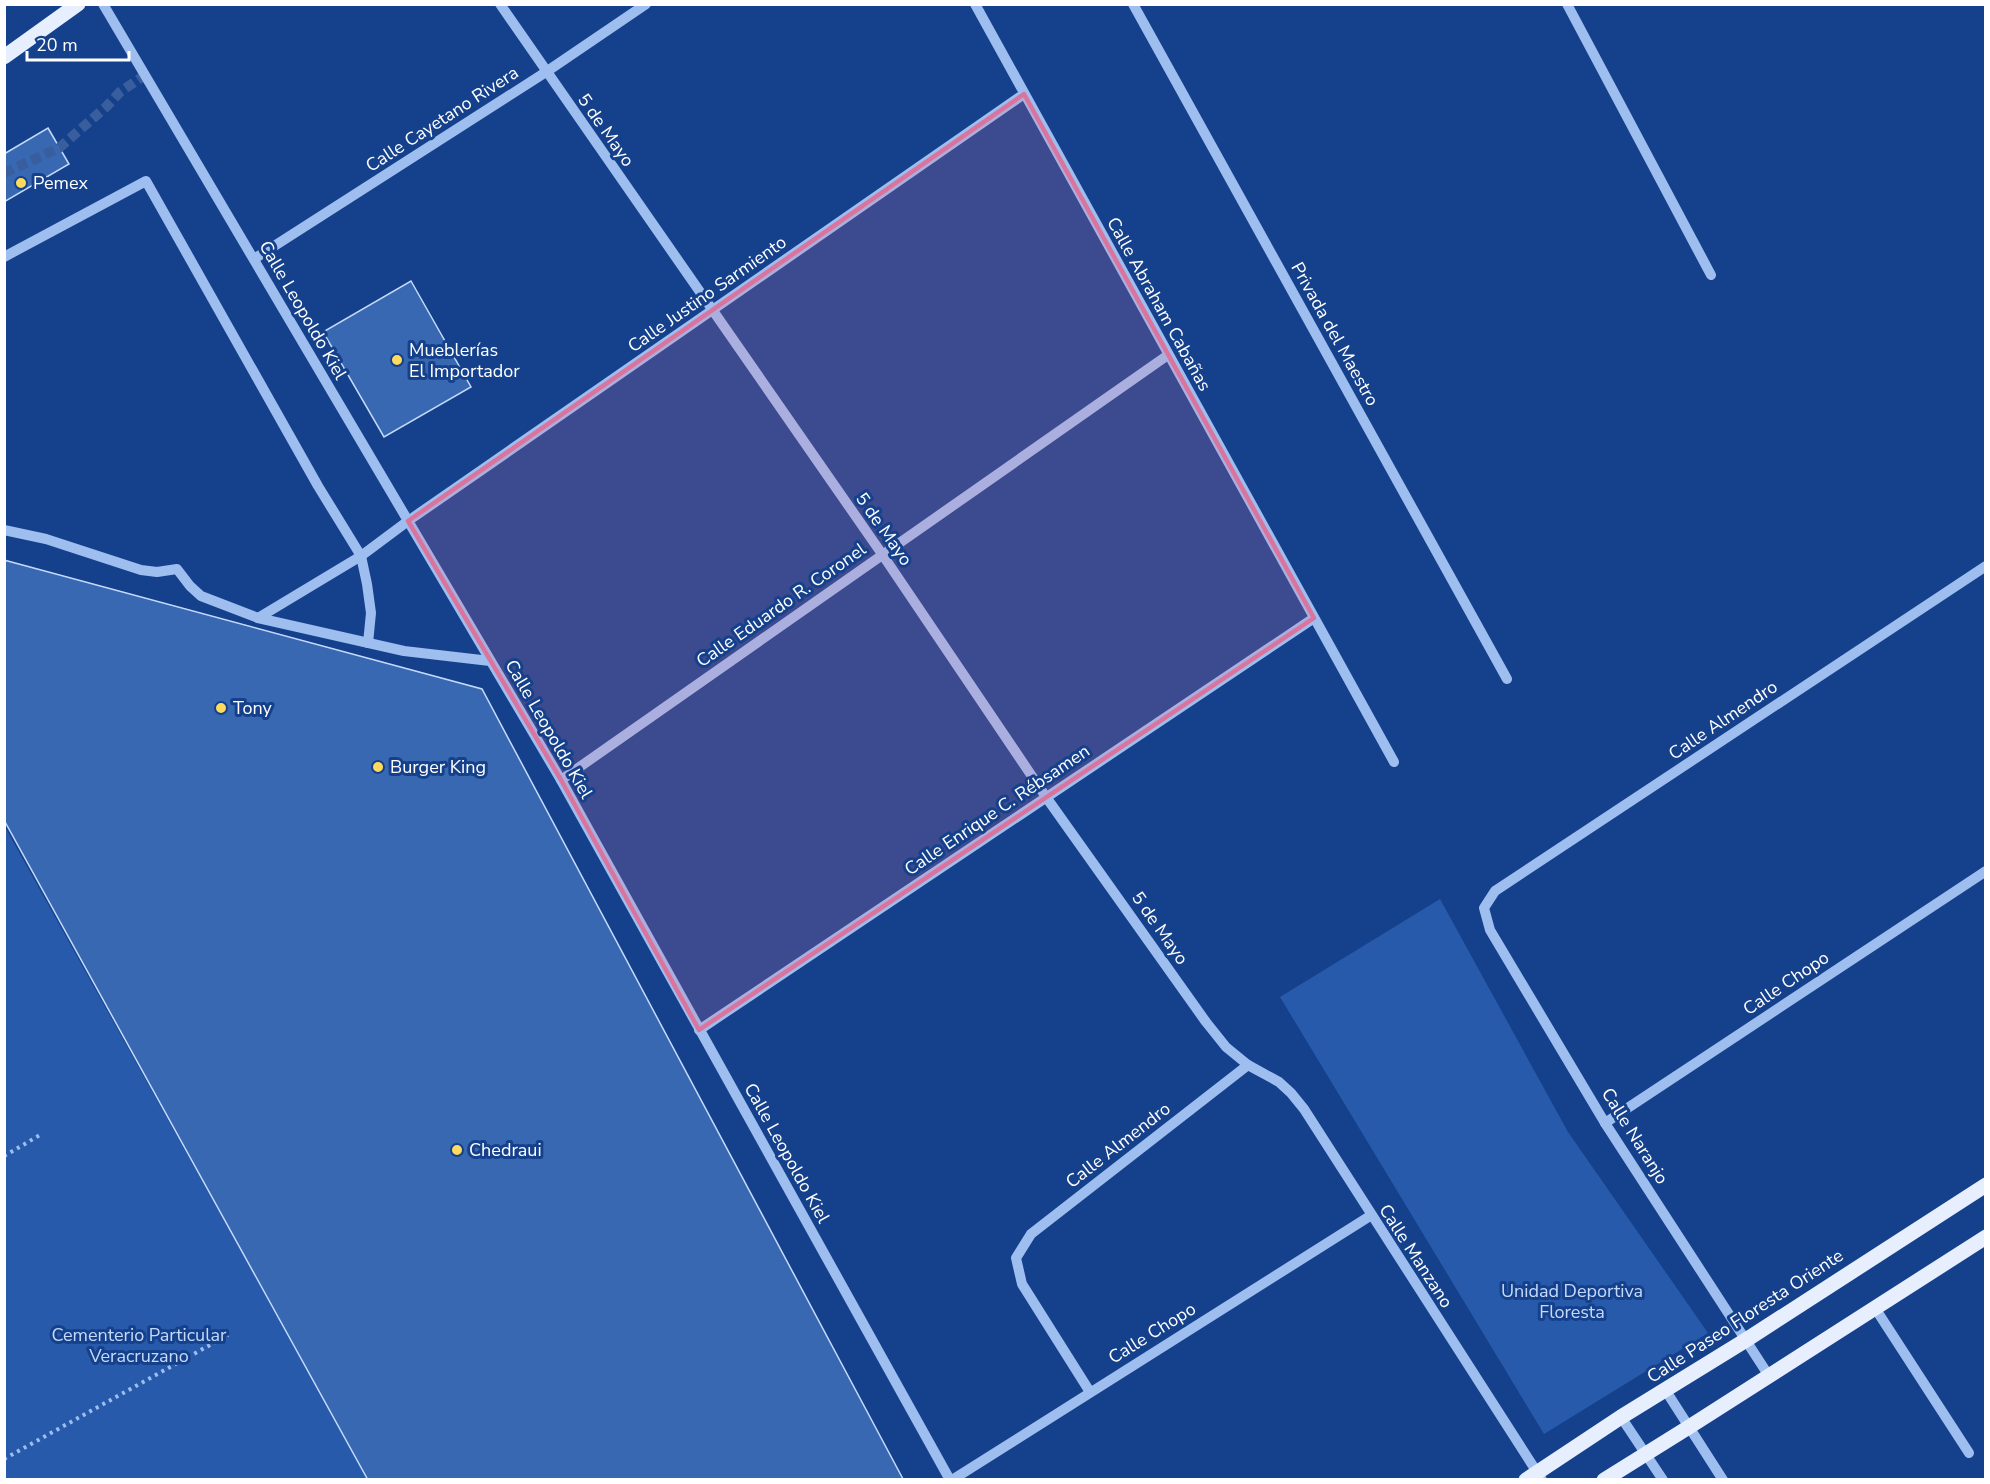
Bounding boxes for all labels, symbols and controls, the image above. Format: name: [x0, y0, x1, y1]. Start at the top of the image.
scale bar: [27, 24, 129, 62]
text: 20 m: [36, 33, 78, 57]
street label: Calle Cayetano Rivera: [361, 61, 523, 177]
street label: 5 de Mayo: [572, 89, 640, 171]
place label: Pemex: [33, 171, 88, 195]
marker: Pemex: [14, 176, 28, 190]
street label: Calle Abraham Cabañas: [1101, 213, 1217, 395]
street label: Calle Justino Sarmiento: [623, 230, 791, 358]
street label: Calle Leopoldo Kiel: [253, 236, 353, 384]
street label: Privada del Maestro: [1286, 258, 1384, 410]
place label: Mueblerías El Importador: [409, 338, 520, 383]
marker: Mueblerías El Importador: [390, 353, 404, 367]
street label: 5 de Mayo: [850, 488, 918, 570]
street label: Calle Eduardo R. Coronel: [691, 537, 871, 673]
street label: Calle Leopoldo Kiel: [499, 655, 599, 803]
street label: Calle Almendro: [1664, 675, 1782, 765]
place label: Tony: [233, 696, 273, 720]
marker: Tony: [214, 701, 228, 715]
street label: Calle Enrique C. Rébsamen: [900, 739, 1094, 881]
place label: Burger King: [390, 755, 486, 779]
marker: Burger King: [371, 760, 385, 774]
street label: 5 de Mayo: [1126, 887, 1194, 969]
street label: Calle Chopo: [1738, 945, 1834, 1021]
street label: Calle Leopoldo Kiel: [739, 1079, 836, 1228]
street label: Calle Naranjo: [1596, 1083, 1674, 1189]
street label: Calle Almendro: [1061, 1097, 1175, 1193]
place label: Chedraui: [469, 1138, 542, 1162]
marker: Chedraui: [450, 1143, 464, 1157]
street label: Calle Manzano: [1373, 1199, 1459, 1313]
street label: Calle Paseo Floresta Oriente: [1642, 1243, 1848, 1389]
park label: Unidad Deportiva Floresta: [1501, 1279, 1643, 1324]
street label: Calle Chopo: [1104, 1297, 1200, 1369]
park label: Cementerio Particular Veracruzano: [52, 1323, 227, 1368]

